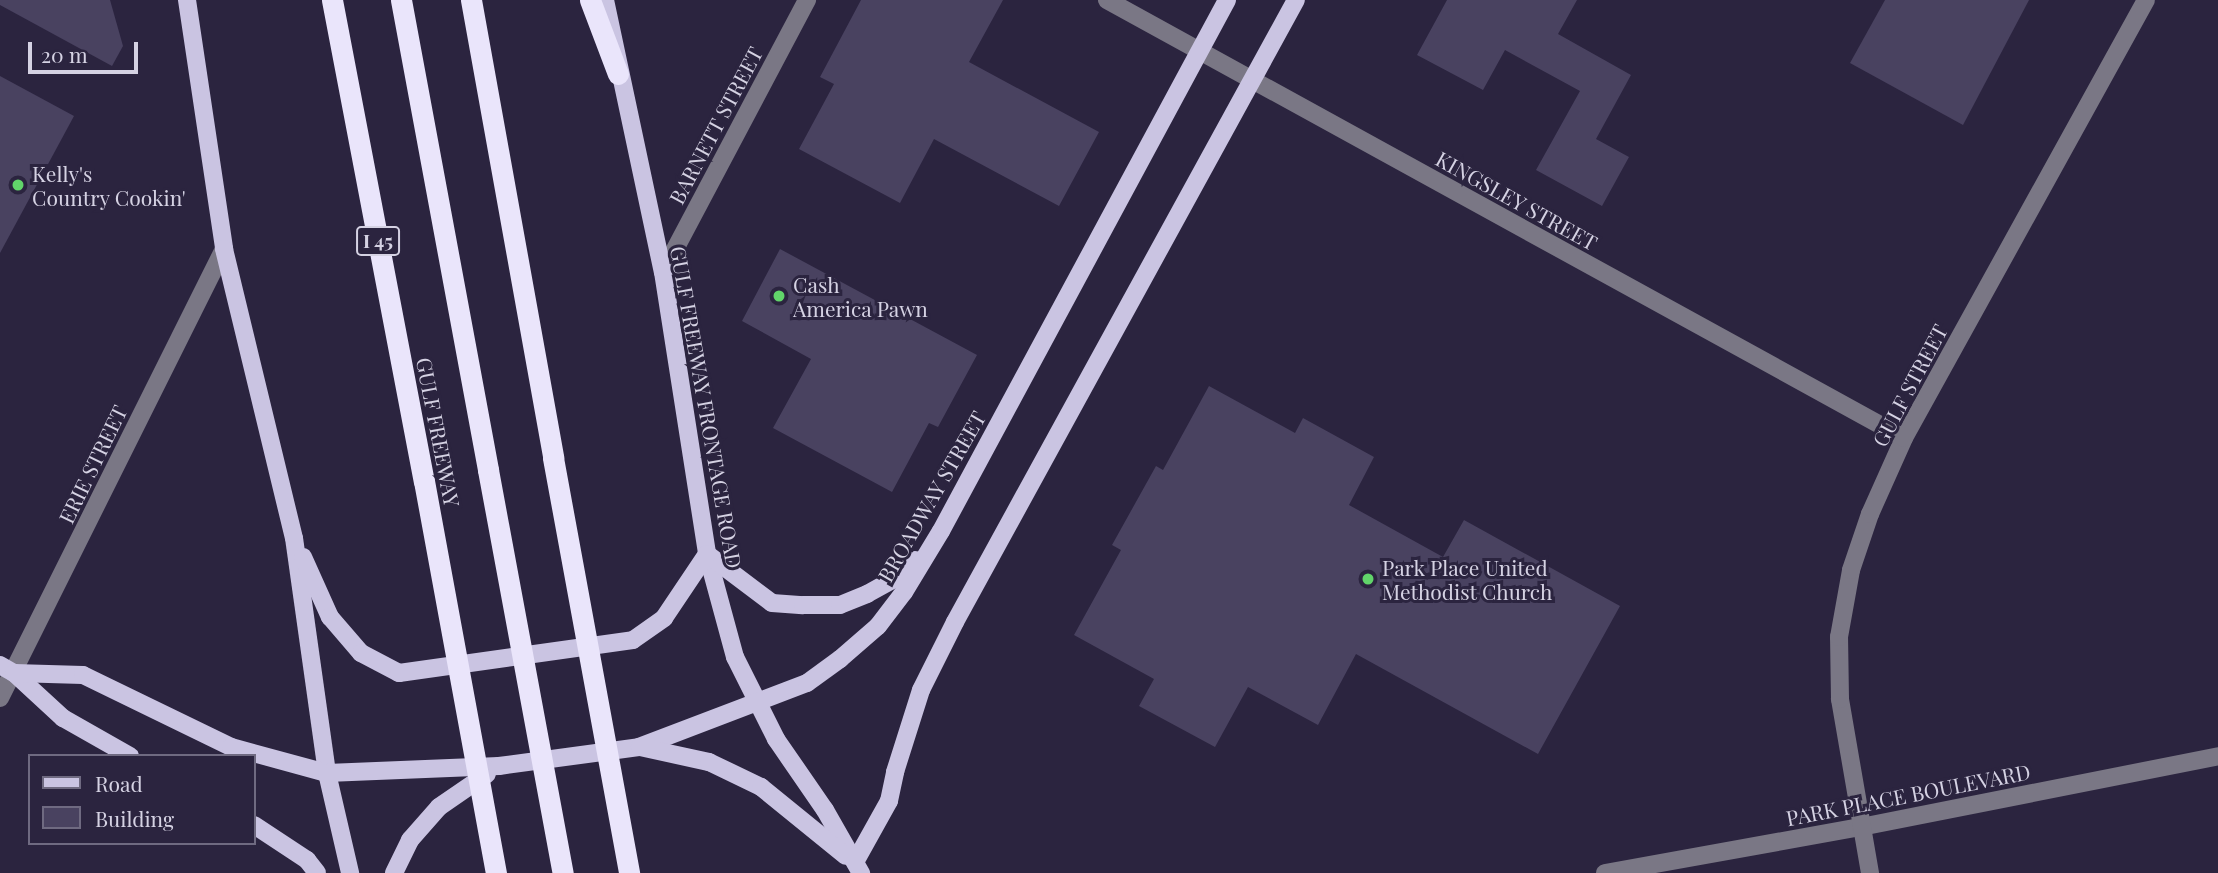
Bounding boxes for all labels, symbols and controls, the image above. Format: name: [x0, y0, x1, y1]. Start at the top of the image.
scale bar: [32, 28, 142, 72]
text: 20 m: [41, 40, 88, 68]
street label: BARNETT STREET: [663, 42, 767, 208]
street label: KINGSLEY STREET: [1432, 145, 1602, 255]
place label: Kelly's Country Cookin': [32, 160, 186, 210]
marker: Kelly's Country Cookin': [10, 177, 26, 193]
road number: I 45: [355, 226, 401, 256]
street label: GULF FREEWAY FRONTAGE ROAD: [666, 243, 748, 571]
place label: Cash America Pawn: [793, 271, 928, 321]
marker: Cash America Pawn: [771, 288, 787, 304]
street label: GULF STREET: [1866, 319, 1952, 451]
street label: GULF FREEWAY: [412, 355, 466, 509]
street label: ERIE STREET: [53, 401, 131, 527]
street label: BROADWAY STREET: [872, 406, 990, 586]
place label: Park Place United Methodist Church: [1382, 554, 1553, 604]
marker: Park Place United Methodist Church: [1360, 571, 1376, 587]
legend: [28, 754, 256, 845]
street label: PARK PLACE BOULEVARD: [1784, 758, 2032, 830]
text: Road: [95, 769, 143, 797]
text: Building: [95, 804, 174, 832]

